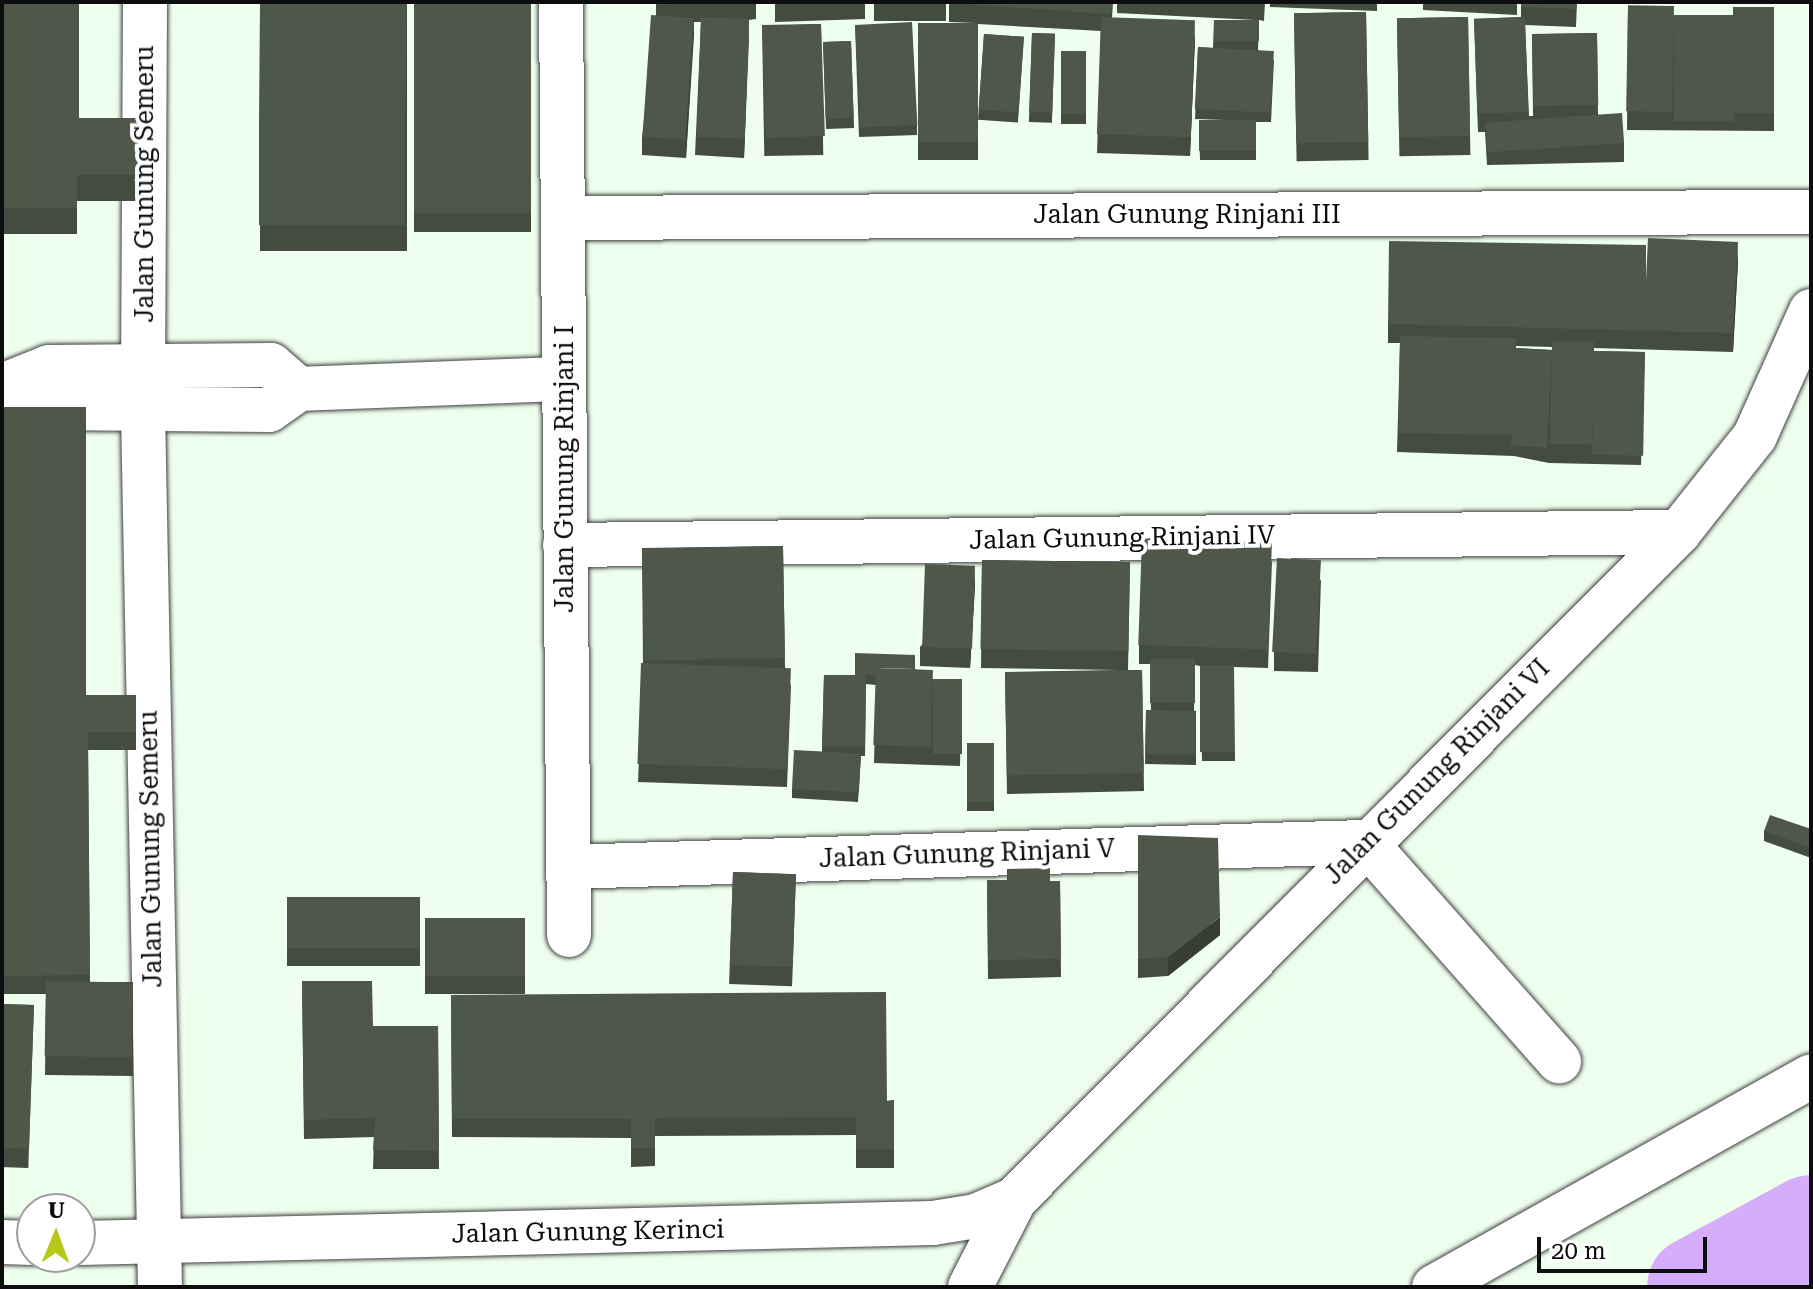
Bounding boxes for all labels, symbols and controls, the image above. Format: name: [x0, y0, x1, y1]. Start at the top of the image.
street label: Jalan Gunung Semeru: [129, 45, 161, 323]
street label: Jalan Gunung Rinjani III: [1033, 199, 1341, 231]
street label: Jalan Gunung Rinjani I: [549, 325, 581, 613]
street label: Jalan Gunung Rinjani IV: [969, 520, 1275, 556]
street label: Jalan Gunung Rinjani VI: [1318, 653, 1556, 891]
street label: Jalan Gunung Semeru: [133, 710, 169, 988]
street label: Jalan Gunung Rinjani V: [818, 833, 1116, 875]
north arrow: [16, 1193, 96, 1273]
text: U: [48, 1198, 65, 1223]
street label: Jalan Gunung Kerinci: [451, 1214, 725, 1250]
scale bar: [1541, 1221, 1711, 1271]
text: 20 m: [1551, 1237, 1606, 1265]

